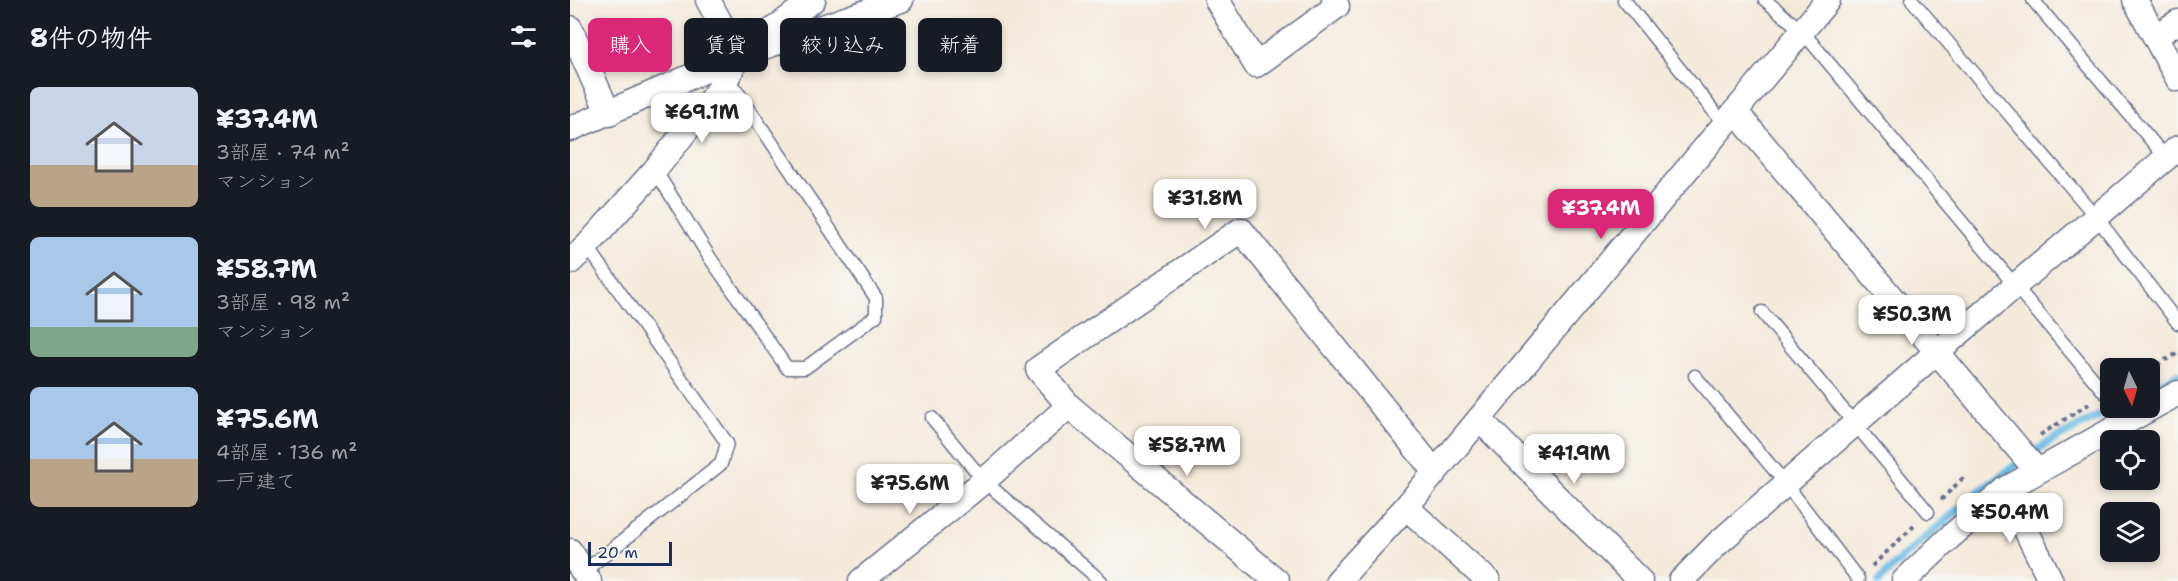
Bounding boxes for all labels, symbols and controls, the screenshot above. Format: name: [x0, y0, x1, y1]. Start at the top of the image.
chip: 購入: [588, 18, 672, 72]
chip: 賃貸: [684, 18, 768, 72]
chip: 絞り込み: [780, 18, 906, 72]
chip: 新着: [918, 18, 1002, 72]
text: 8件の物件: [30, 20, 152, 55]
icon: filters: [507, 20, 540, 53]
pin: ¥69.1M: [653, 93, 751, 144]
text: ¥69.1M: [665, 99, 739, 125]
text: ¥37.4M: [216, 101, 318, 136]
icon: home: [78, 111, 150, 183]
text: 3部屋 · 74 m²: [216, 139, 350, 165]
text: マンション: [216, 168, 315, 194]
pin: ¥31.8M: [1156, 179, 1254, 230]
text: ¥31.8M: [1167, 185, 1243, 211]
pin: ¥37.4M: [1552, 189, 1650, 240]
text: ¥37.4M: [1562, 195, 1640, 221]
text: ¥58.7M: [216, 251, 317, 286]
icon: home: [78, 261, 150, 333]
text: 3部屋 · 98 m²: [216, 289, 350, 315]
pin: ¥50.3M: [1863, 295, 1961, 346]
text: ¥50.3M: [1872, 301, 1952, 327]
text: マンション: [216, 318, 315, 344]
north arrow: [2100, 358, 2160, 418]
map controls: [2100, 358, 2160, 562]
text: ¥75.6M: [216, 401, 319, 436]
icon: home: [78, 411, 150, 483]
pin: ¥58.7M: [1138, 426, 1236, 477]
button: locate: [2100, 430, 2160, 490]
text: ¥58.7M: [1148, 432, 1226, 458]
pin: ¥41.9M: [1525, 434, 1623, 485]
text: 4部屋 · 136 m²: [216, 439, 357, 465]
text: ¥41.9M: [1538, 440, 1610, 466]
pin: ¥75.6M: [861, 464, 959, 515]
text: 一戸建て: [216, 468, 296, 494]
text: ¥75.6M: [870, 470, 950, 496]
pin: ¥50.4M: [1961, 493, 2059, 544]
text: ¥50.4M: [1971, 499, 2049, 525]
button: layers: [2100, 502, 2160, 562]
scale bar: [588, 539, 672, 566]
text: 20 m: [597, 542, 638, 563]

